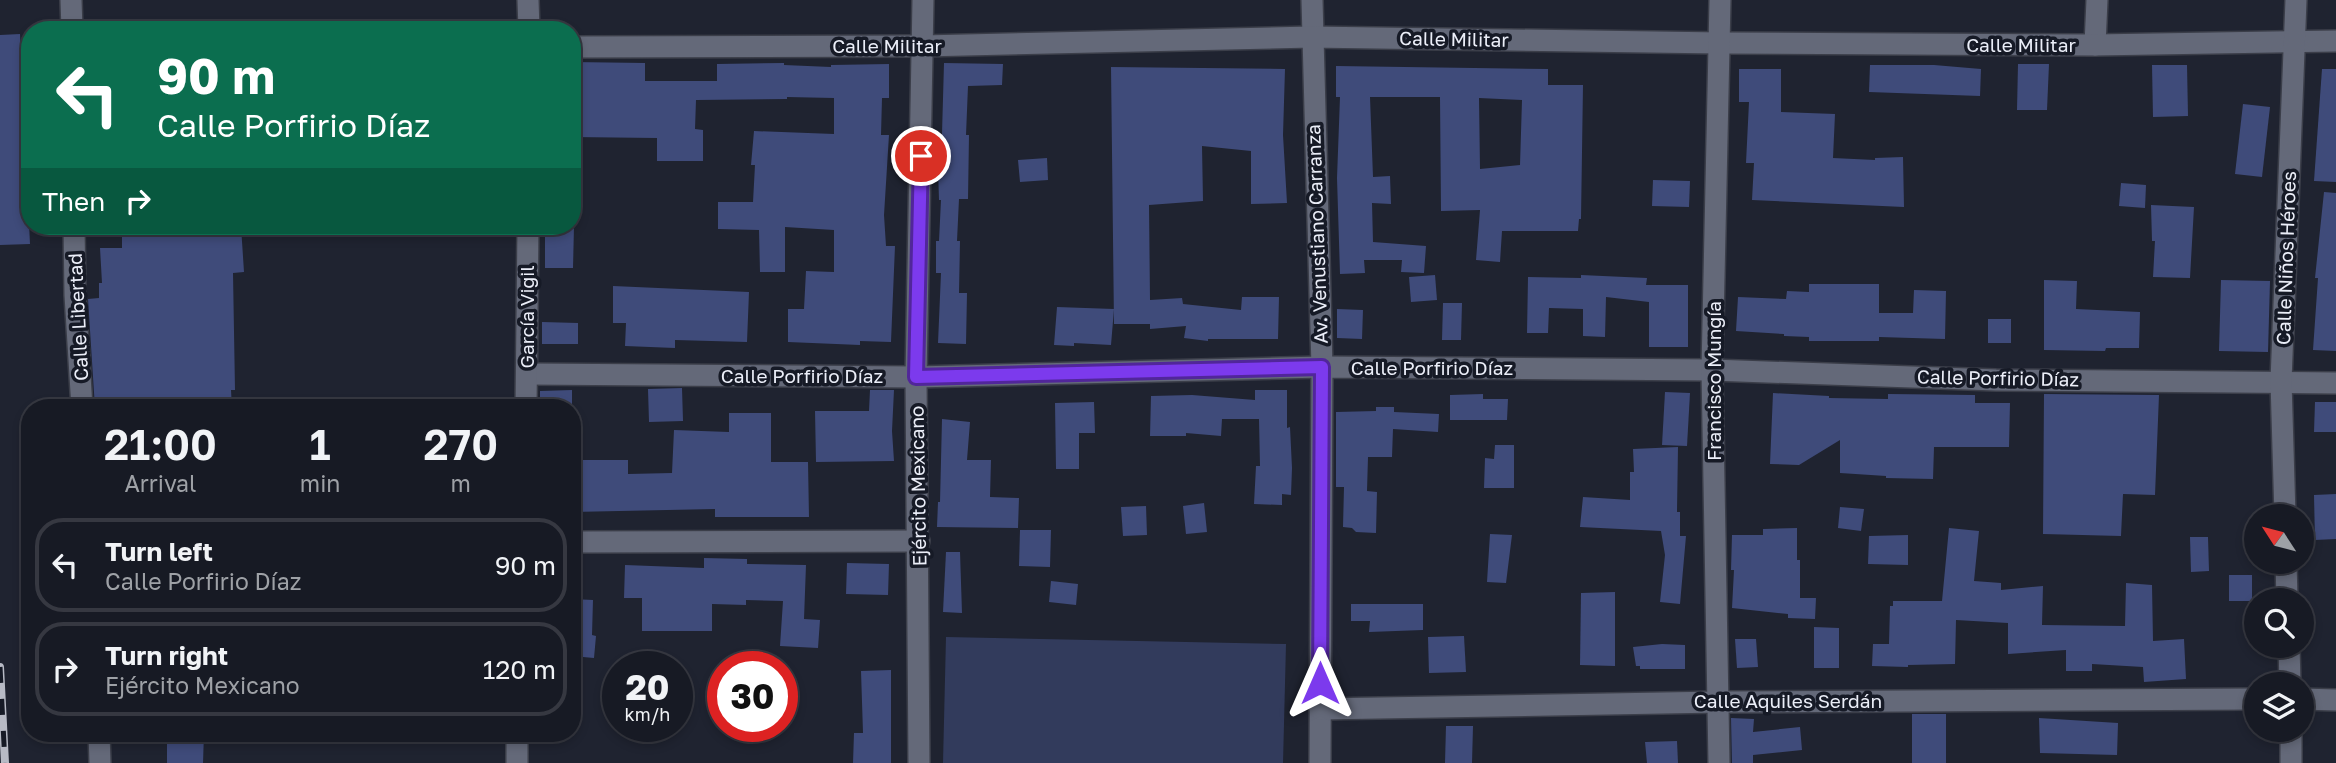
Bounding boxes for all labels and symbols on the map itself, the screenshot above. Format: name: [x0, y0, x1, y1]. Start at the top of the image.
street label: Calle Militar: [1399, 26, 1510, 51]
street label: Calle Militar: [1966, 33, 2076, 56]
street label: Calle Militar: [832, 34, 942, 57]
street label: Av. Venustiano Carranza: [1301, 124, 1332, 344]
pin: [891, 126, 951, 186]
street label: Calle Niños Héroes: [2271, 171, 2300, 345]
street label: Calle Libertad: [63, 253, 92, 381]
street label: García Vigil: [515, 266, 538, 368]
street label: Francisco Mungía: [1702, 301, 1725, 461]
street label: Calle Porfirio Díaz: [1351, 356, 1513, 379]
street label: Calle Porfirio Díaz: [721, 364, 883, 387]
street label: Calle Porfirio Díaz: [1917, 365, 2079, 390]
street label: Ejército Mexicano: [905, 405, 930, 567]
north arrow: [2244, 504, 2314, 574]
position arrow: [1283, 646, 1357, 720]
speed limit sign: 30: [707, 651, 798, 742]
street label: Calle Aquiles Serdán: [1694, 689, 1882, 712]

